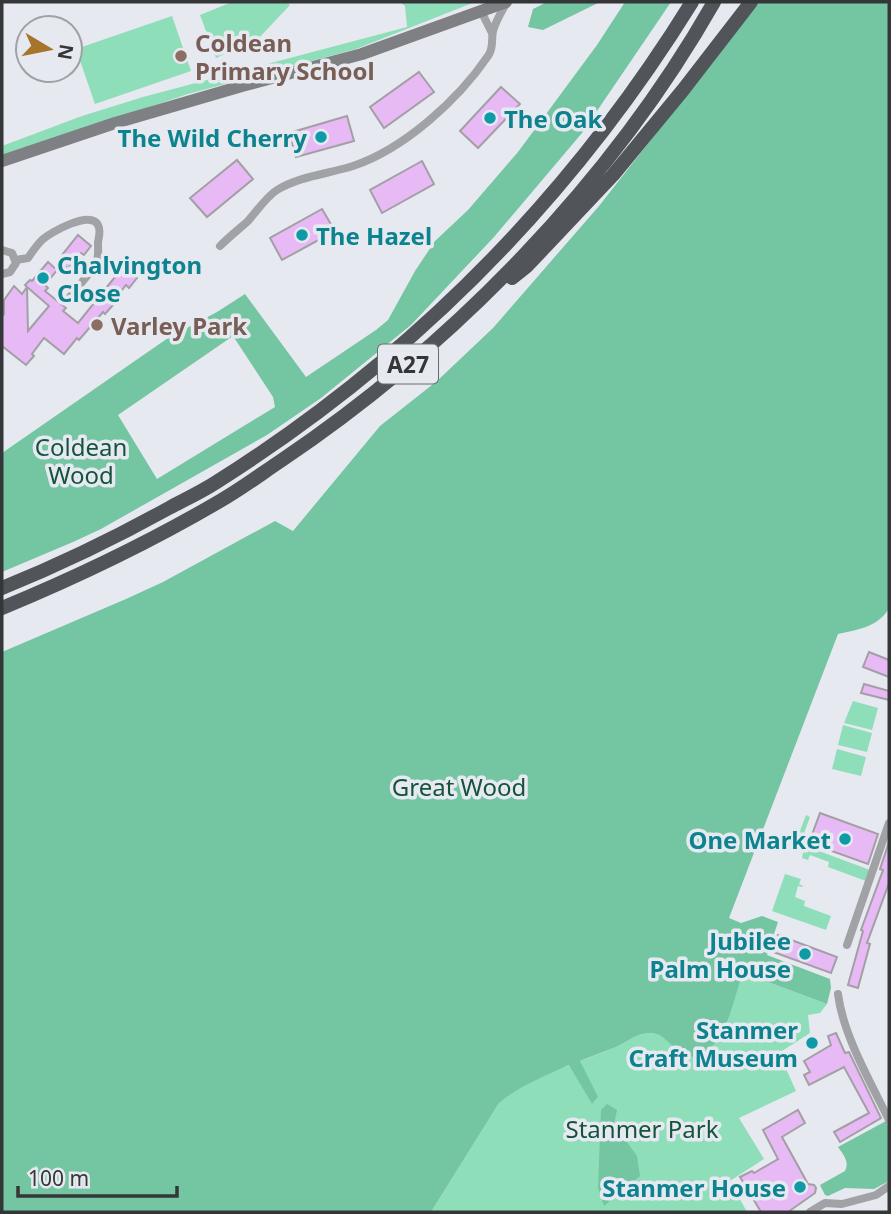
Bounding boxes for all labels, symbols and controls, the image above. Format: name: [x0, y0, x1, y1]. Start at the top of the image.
north arrow: [14, 14, 84, 84]
place label: Coldean Primary School: [195, 26, 375, 87]
text: N: [52, 42, 80, 62]
marker: Coldean Primary School: [173, 48, 189, 64]
place label: The Oak: [504, 102, 602, 135]
marker: The Oak: [482, 110, 498, 126]
place label: The Wild Cherry: [118, 121, 307, 154]
marker: The Wild Cherry: [313, 129, 329, 145]
place label: The Hazel: [316, 219, 432, 252]
marker: The Hazel: [294, 227, 310, 243]
place label: Chalvington Close: [57, 248, 202, 309]
marker: Chalvington Close: [35, 270, 51, 286]
place label: Varley Park: [111, 309, 247, 342]
marker: Varley Park: [89, 317, 105, 333]
road number: A27: [378, 344, 438, 384]
park label: Coldean Wood: [35, 430, 127, 491]
park label: Great Wood: [392, 770, 526, 803]
place label: One Market: [688, 823, 831, 856]
marker: One Market: [837, 831, 853, 847]
place label: Jubilee Palm House: [650, 924, 791, 985]
marker: Jubilee Palm House: [797, 946, 813, 962]
place label: Stanmer Craft Museum: [628, 1013, 798, 1074]
marker: Stanmer Craft Museum: [804, 1035, 820, 1051]
park label: Stanmer Park: [566, 1112, 719, 1145]
scale bar: [18, 1154, 177, 1198]
text: 100 m: [28, 1164, 89, 1192]
place label: Stanmer House: [602, 1171, 786, 1204]
marker: Stanmer House: [792, 1179, 808, 1195]

